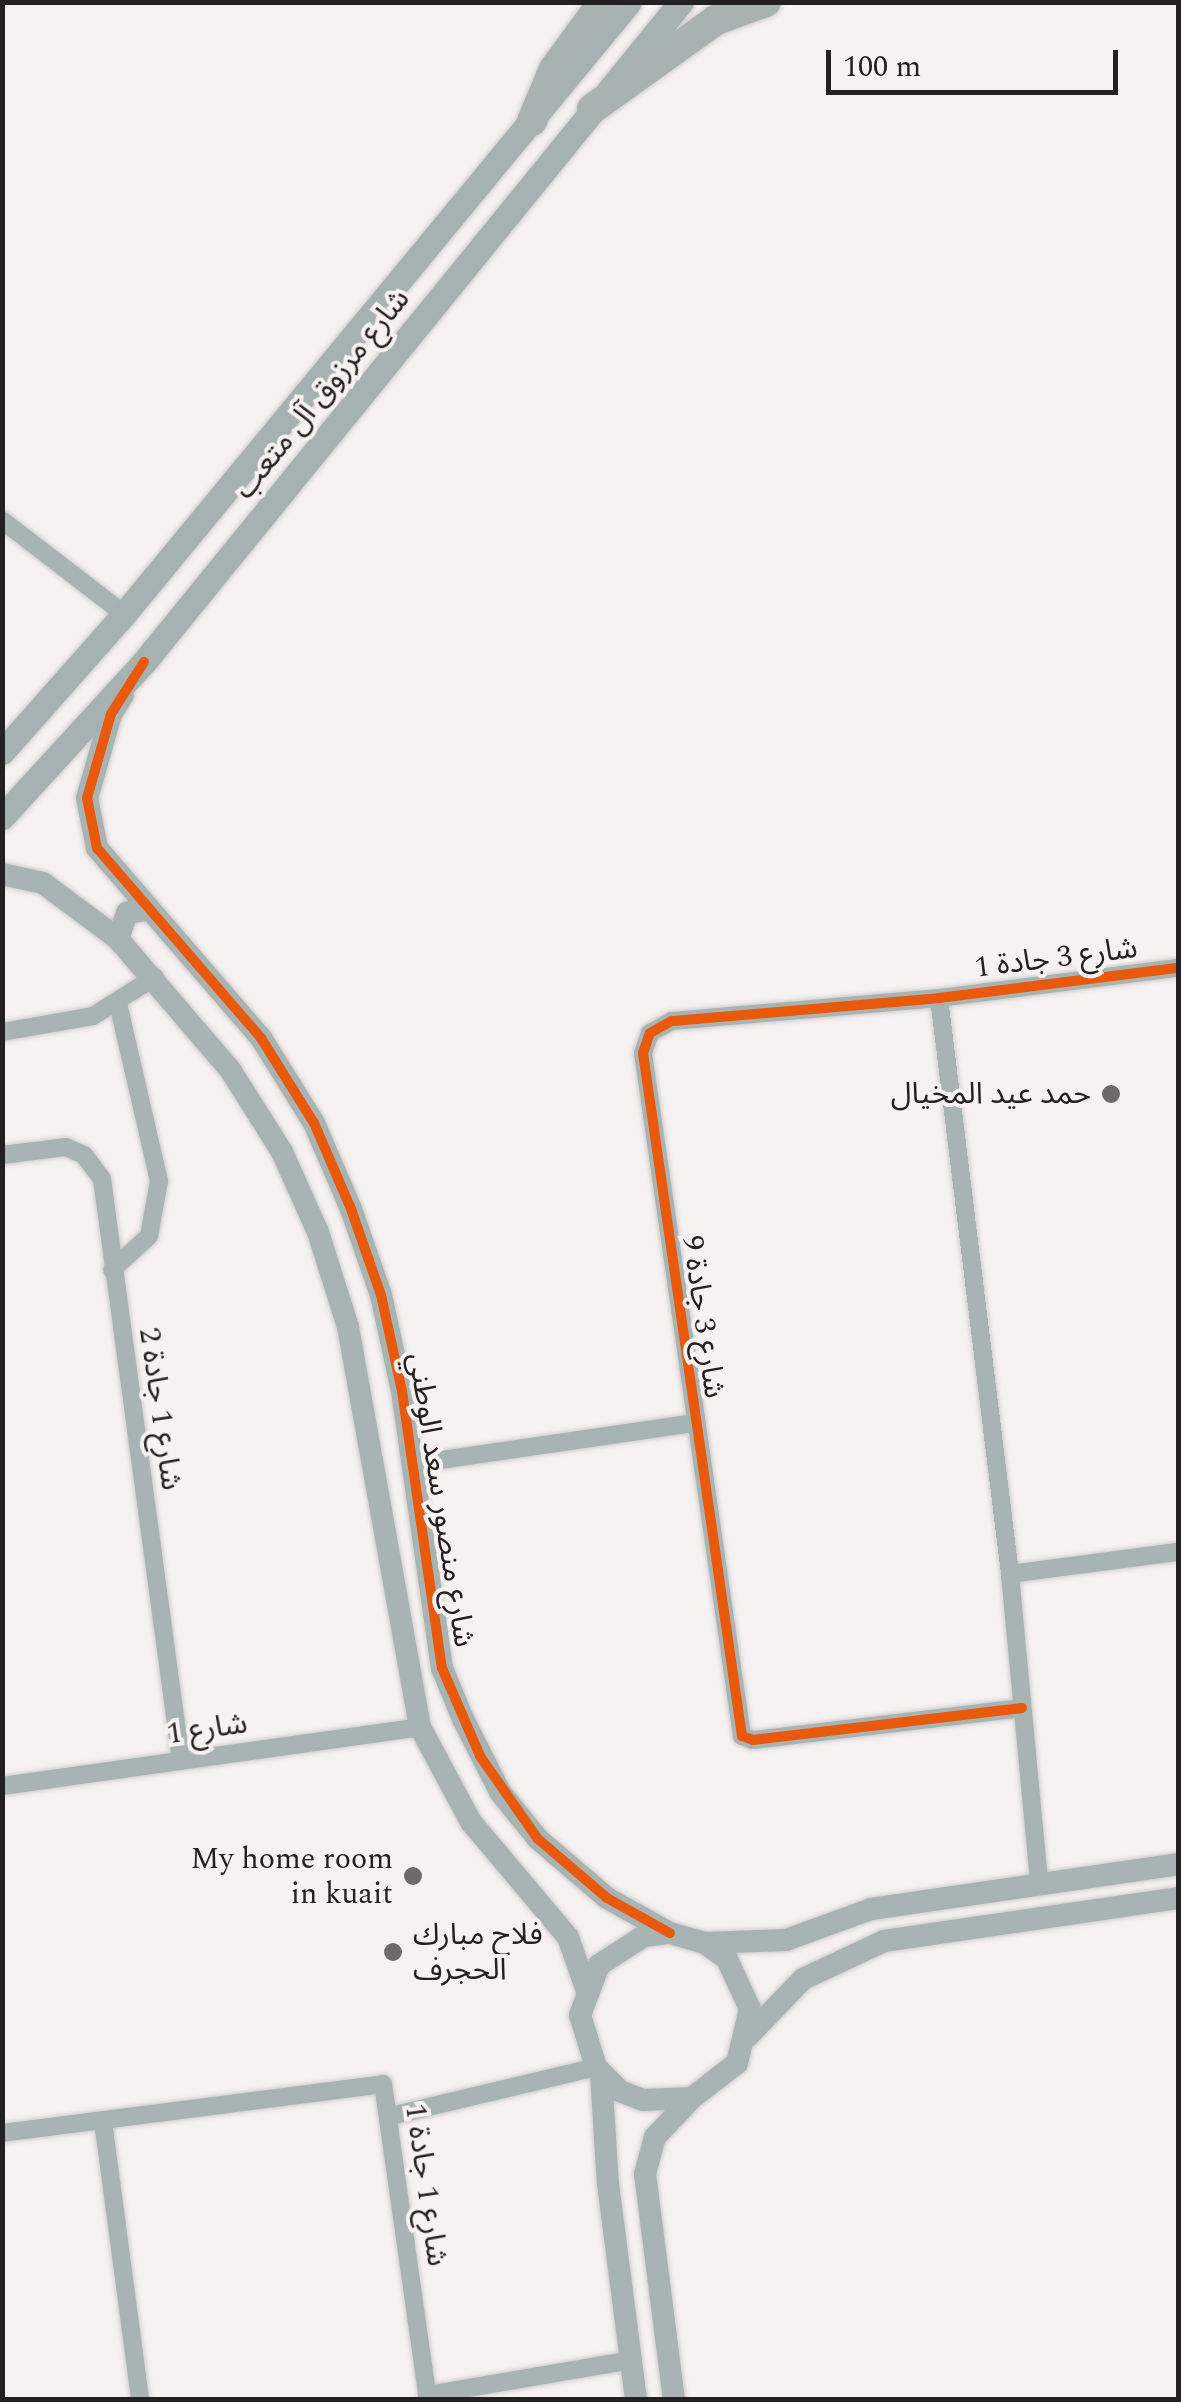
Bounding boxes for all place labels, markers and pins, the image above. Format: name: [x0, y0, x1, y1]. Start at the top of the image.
place label: حمد عيد المخيال: [891, 1076, 1091, 1112]
marker: حمد عيد المخيال: [1100, 1083, 1122, 1105]
place label: My home room in kuait: [191, 1841, 393, 1912]
marker: My home room in kuait: [402, 1865, 424, 1887]
place label: فلاح مبارك الحجرف: [413, 1917, 543, 1988]
marker: فلاح مبارك الحجرف: [382, 1941, 404, 1963]

